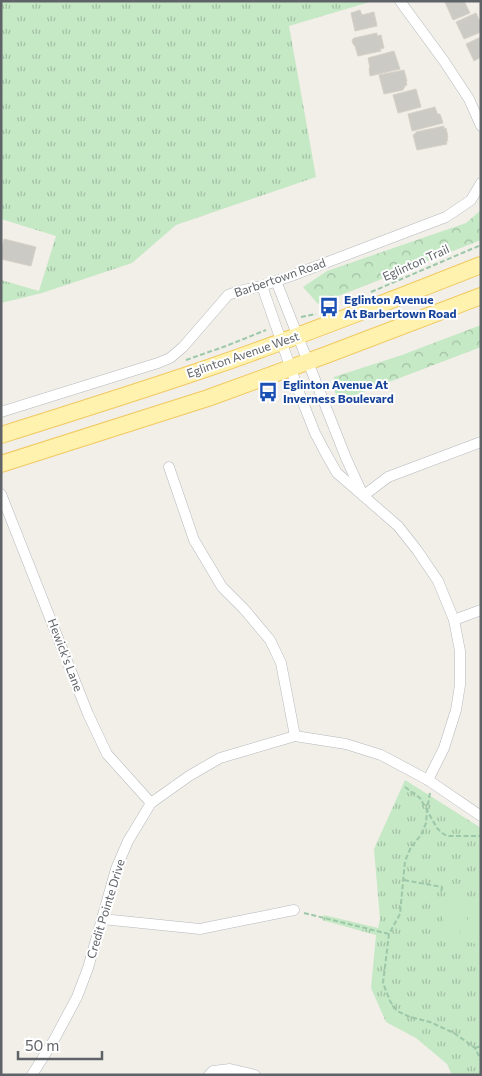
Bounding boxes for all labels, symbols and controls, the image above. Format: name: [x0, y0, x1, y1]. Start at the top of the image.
street label: Eglinton Trail: [380, 241, 451, 283]
street label: Barbertown Road: [232, 255, 327, 299]
place label: Eglinton Avenue At Barbertown Road: [344, 292, 457, 320]
bus stop icon: Eglinton Avenue At Barbertown Road: [318, 296, 340, 318]
street label: Eglinton Avenue West: [185, 328, 301, 380]
place label: Eglinton Avenue At Inverness Boulevard: [283, 377, 394, 405]
bus stop icon: Eglinton Avenue At Inverness Boulevard: [257, 381, 279, 403]
street label: Hewick's Lane: [46, 616, 86, 693]
street label: Credit Pointe Drive: [83, 857, 127, 960]
scale bar: [18, 1028, 101, 1060]
text: 50 m: [25, 1036, 59, 1054]

